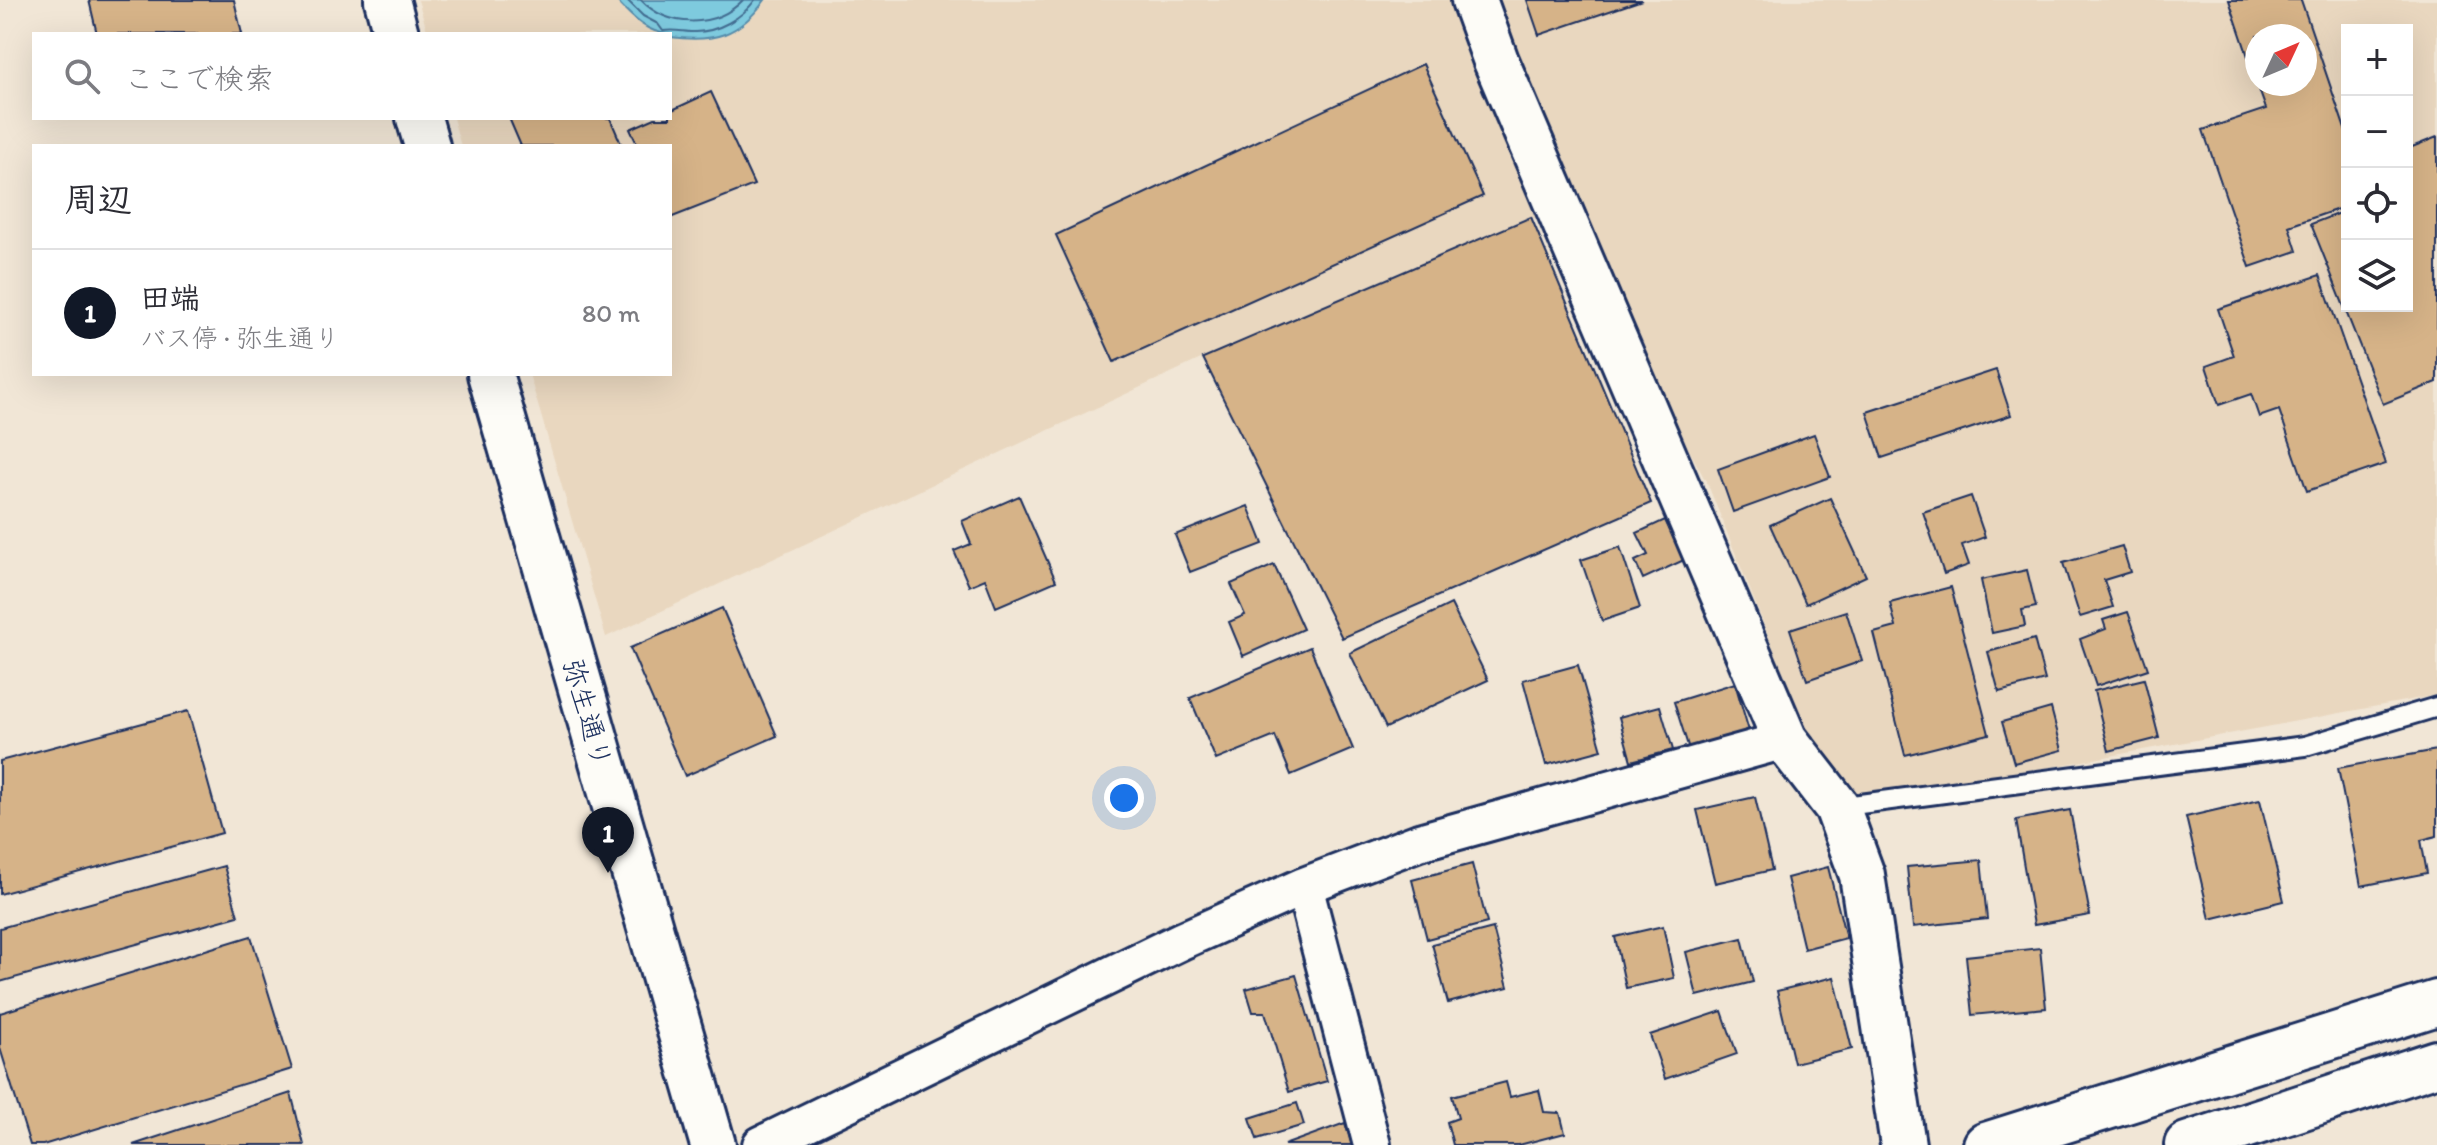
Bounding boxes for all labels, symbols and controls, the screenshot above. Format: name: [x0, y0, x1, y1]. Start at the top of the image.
north arrow: [2245, 24, 2317, 96]
map controls: [2341, 24, 2413, 312]
button: +: [2341, 24, 2413, 96]
search box: [32, 32, 672, 120]
icon: search: [60, 54, 104, 98]
text: ここで検索: [124, 60, 274, 97]
button: −: [2341, 96, 2413, 168]
button: locate: [2341, 168, 2413, 240]
text: 周辺: [64, 179, 132, 220]
button: layers: [2341, 240, 2413, 312]
text: 田端: [140, 279, 200, 316]
text: 1: [84, 297, 96, 329]
text: 80 m: [582, 297, 640, 329]
text: バス停 · 弥生通り: [140, 322, 340, 354]
street label: 弥生通り: [556, 654, 620, 772]
your location: [1104, 778, 1144, 818]
pin: 1: [582, 807, 634, 873]

